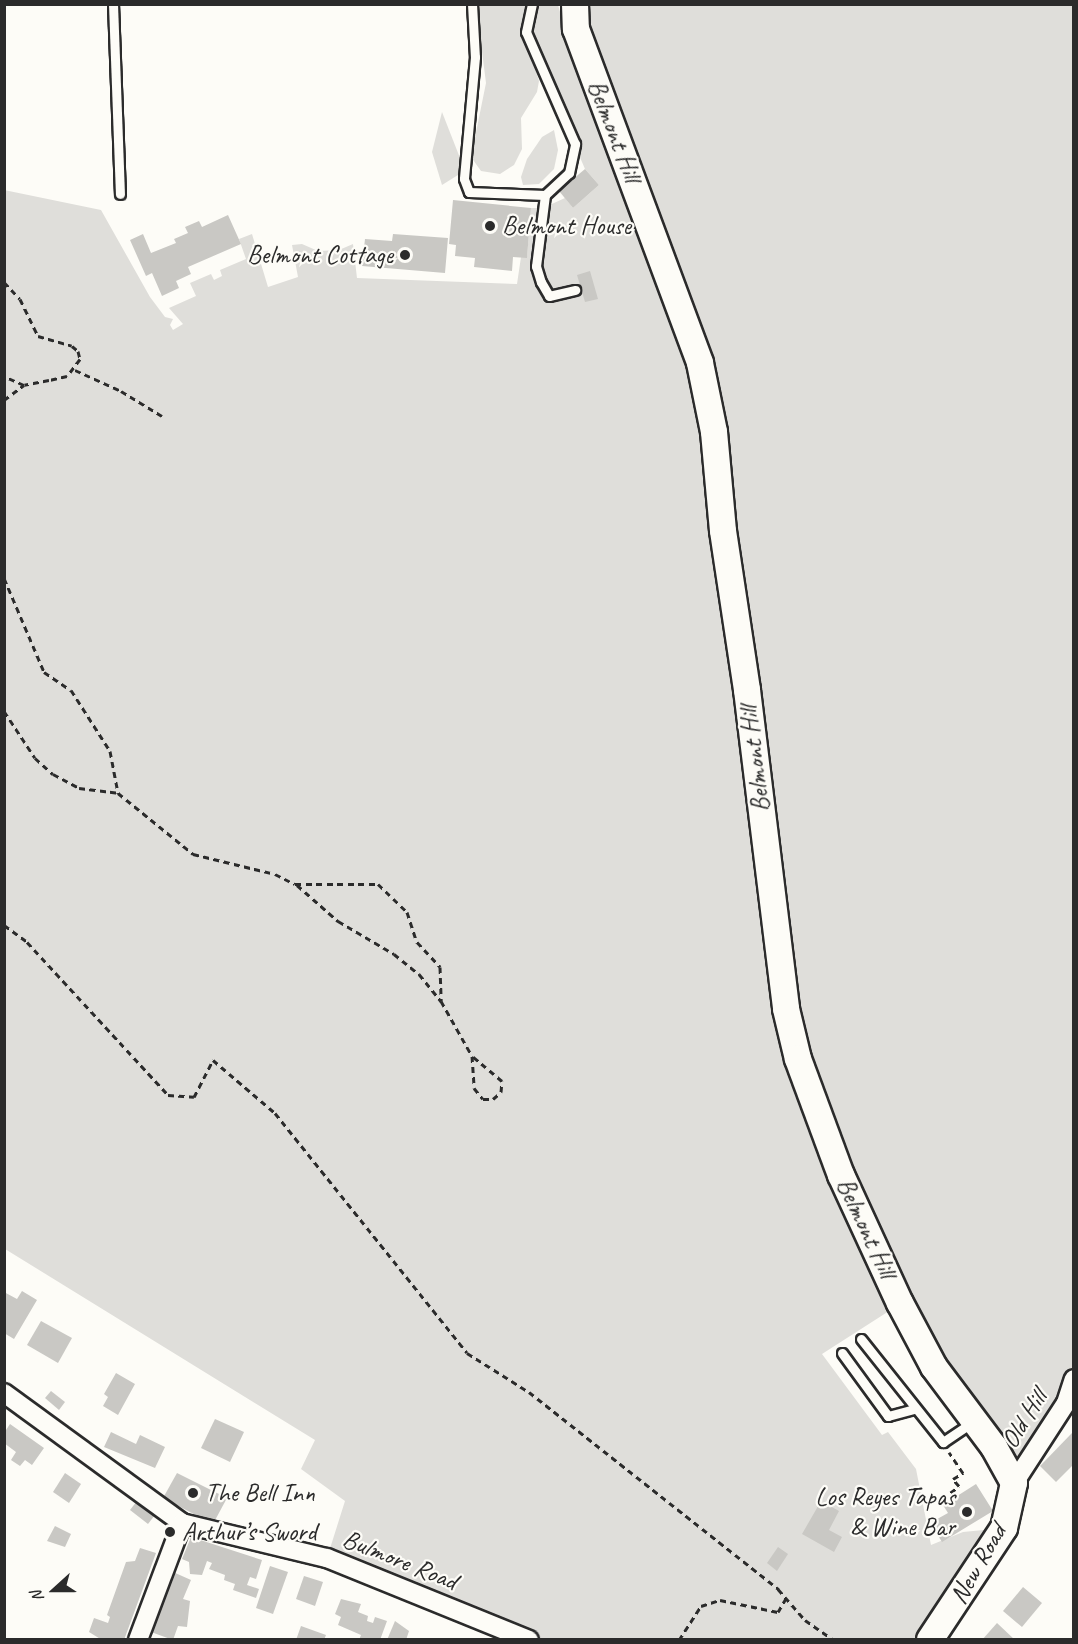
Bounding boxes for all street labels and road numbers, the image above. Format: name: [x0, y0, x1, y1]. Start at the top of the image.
street label: Belmont Hill: [580, 76, 648, 186]
street label: Belmont Hill: [733, 704, 777, 814]
street label: Belmont Hill: [829, 1173, 903, 1283]
street label: Old Hill: [994, 1384, 1054, 1454]
street label: New Road: [943, 1518, 1013, 1610]
street label: Bulmore Road: [338, 1523, 462, 1597]

